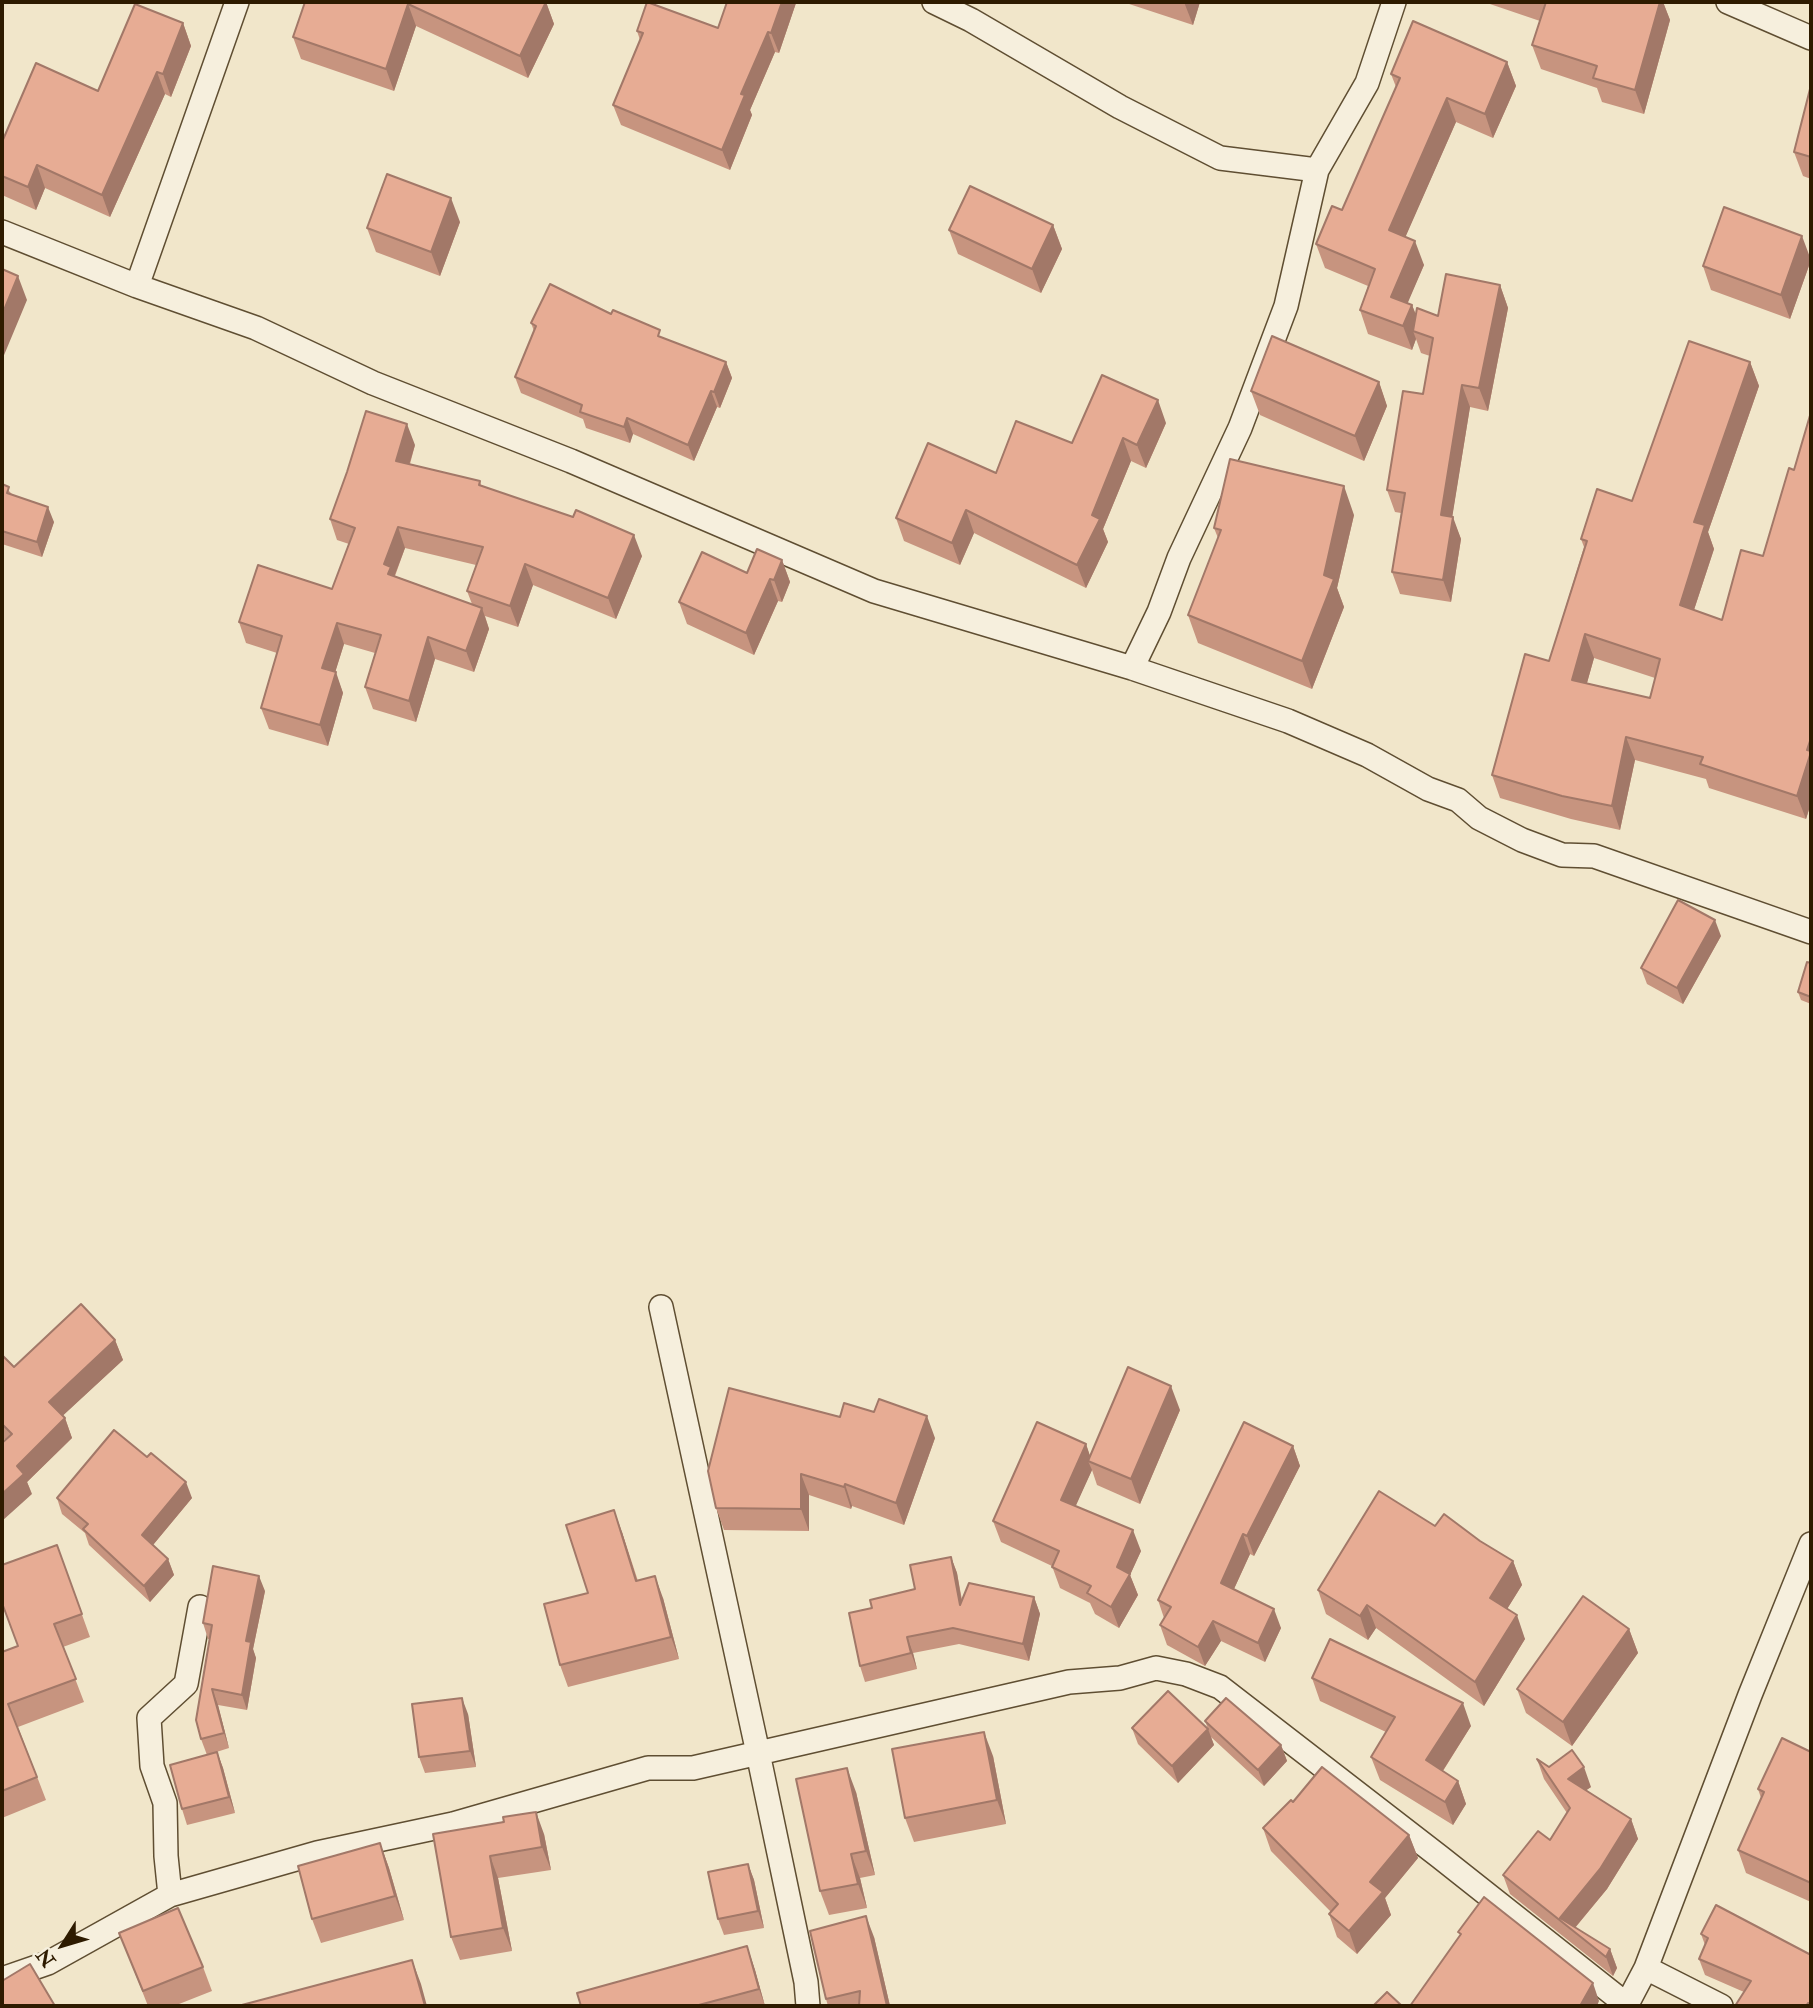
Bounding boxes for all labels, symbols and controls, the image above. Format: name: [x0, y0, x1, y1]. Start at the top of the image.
north arrow: [28, 1910, 98, 1980]
text: N: [32, 1944, 61, 1972]

